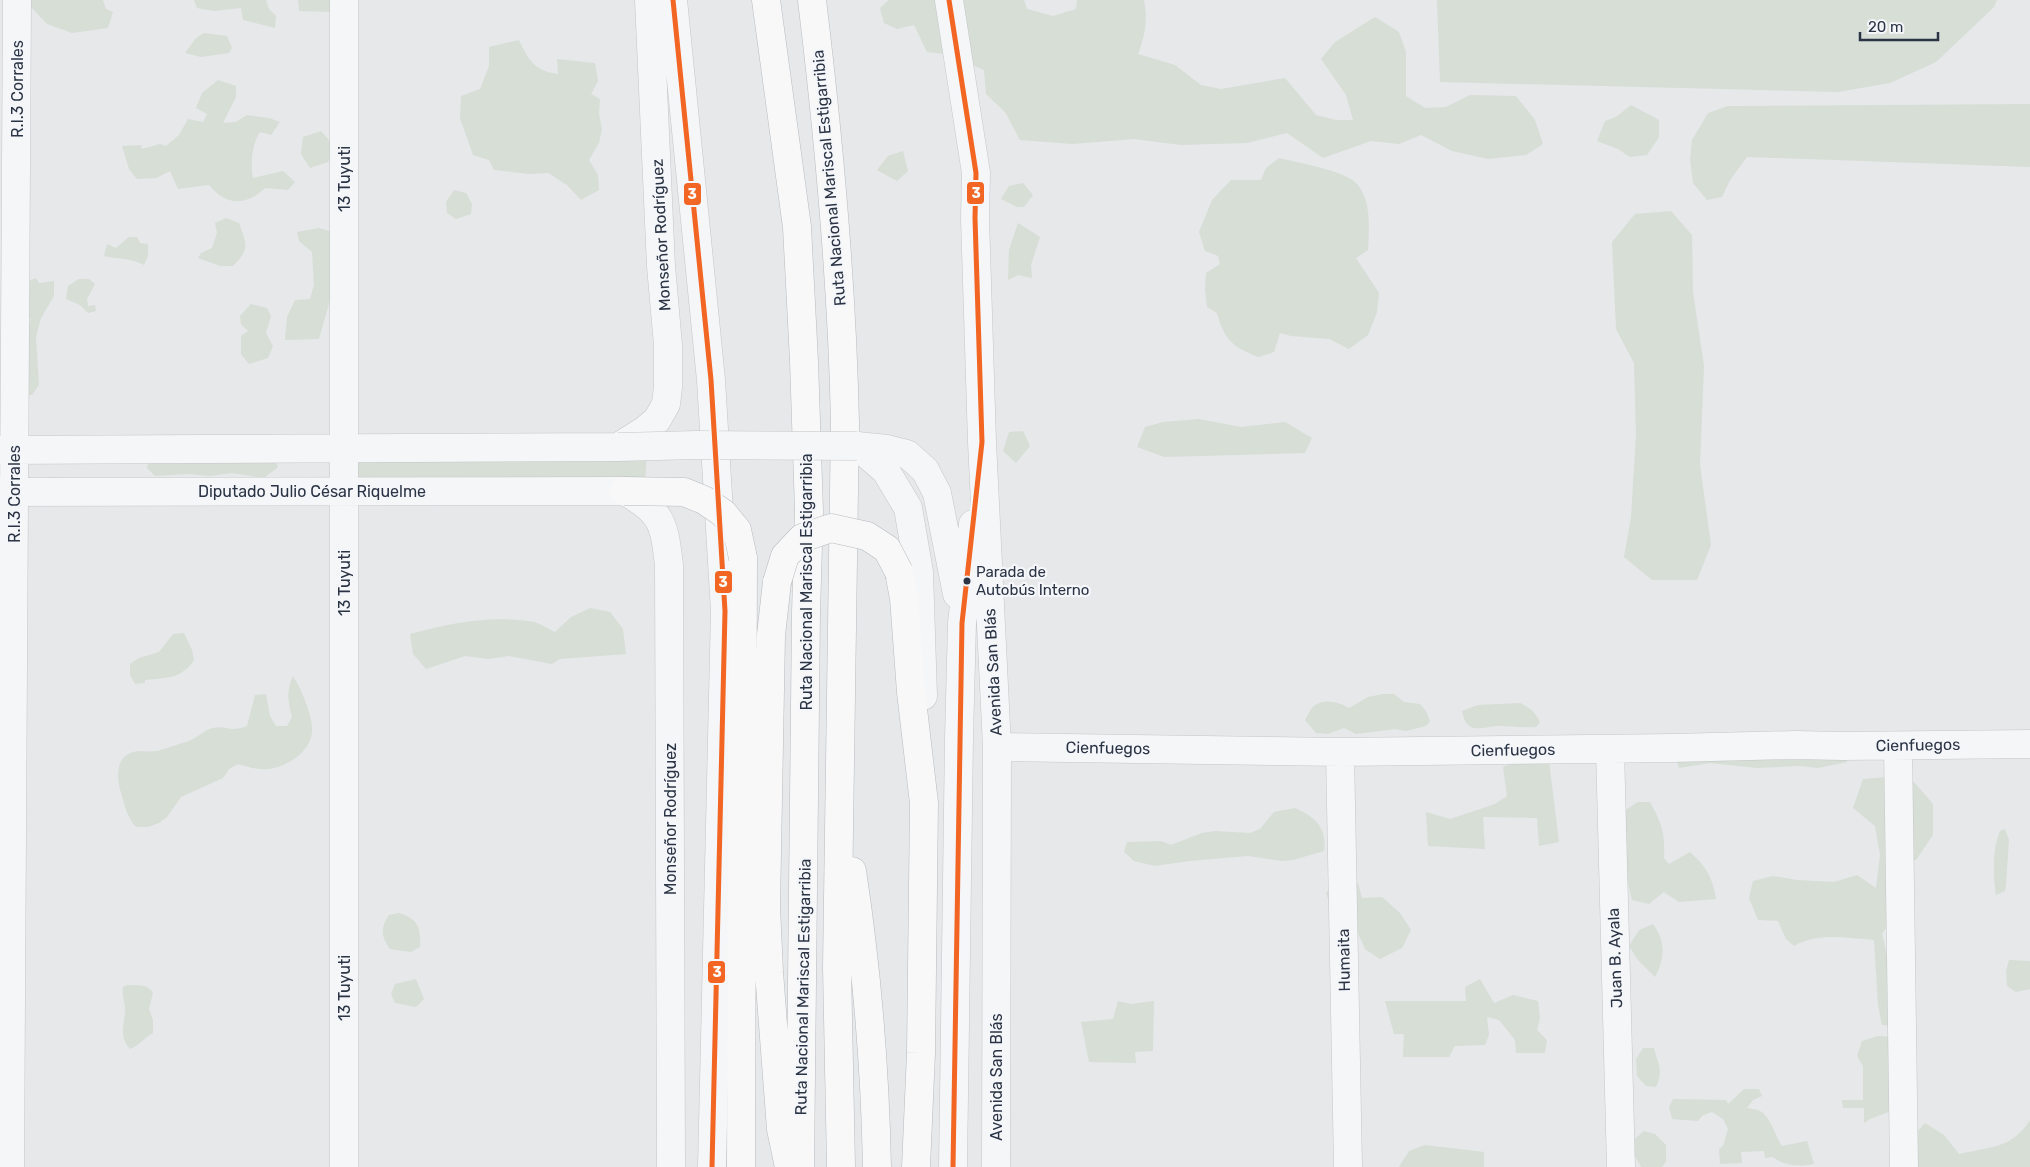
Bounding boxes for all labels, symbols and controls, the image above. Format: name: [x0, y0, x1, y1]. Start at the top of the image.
scale bar: [1860, 10, 1938, 42]
text: 20 m: [1868, 18, 1903, 36]
street label: R.I.3 Corrales: [8, 40, 27, 138]
street label: Ruta Nacional Mariscal Estigarribia: [808, 49, 850, 307]
street label: 13 Tuyuti: [335, 146, 354, 212]
street label: Monseñor Rodríguez: [648, 158, 674, 312]
line badge: 3: [966, 181, 985, 205]
line badge: 3: [683, 182, 702, 206]
text: 3: [971, 185, 981, 202]
text: 3: [687, 186, 697, 203]
street label: R.I.3 Corrales: [5, 445, 24, 543]
street label: Ruta Nacional Mariscal Estigarribia: [797, 453, 816, 711]
street label: Diputado Julio César Riquelme: [198, 482, 426, 501]
street label: 13 Tuyuti: [335, 550, 354, 616]
place label: Parada de Autobús Interno: [976, 563, 1089, 599]
line badge: 3: [714, 570, 733, 594]
text: 3: [718, 574, 728, 591]
marker: Parada de Autobús Interno: [962, 576, 972, 586]
street label: Avenida San Blás: [980, 608, 1006, 736]
street label: Cienfuegos: [1875, 735, 1961, 755]
street label: Cienfuegos: [1065, 738, 1151, 758]
street label: Cienfuegos: [1470, 740, 1556, 760]
street label: Monseñor Rodríguez: [661, 743, 680, 895]
street label: Ruta Nacional Mariscal Estigarribia: [791, 858, 815, 1116]
street label: Juan B. Ayala: [1604, 907, 1626, 1009]
street label: Humaita: [1334, 928, 1354, 992]
street label: 13 Tuyuti: [335, 955, 354, 1021]
line badge: 3: [707, 960, 726, 984]
text: 3: [712, 964, 722, 981]
street label: Avenida San Blás: [987, 1013, 1006, 1141]

